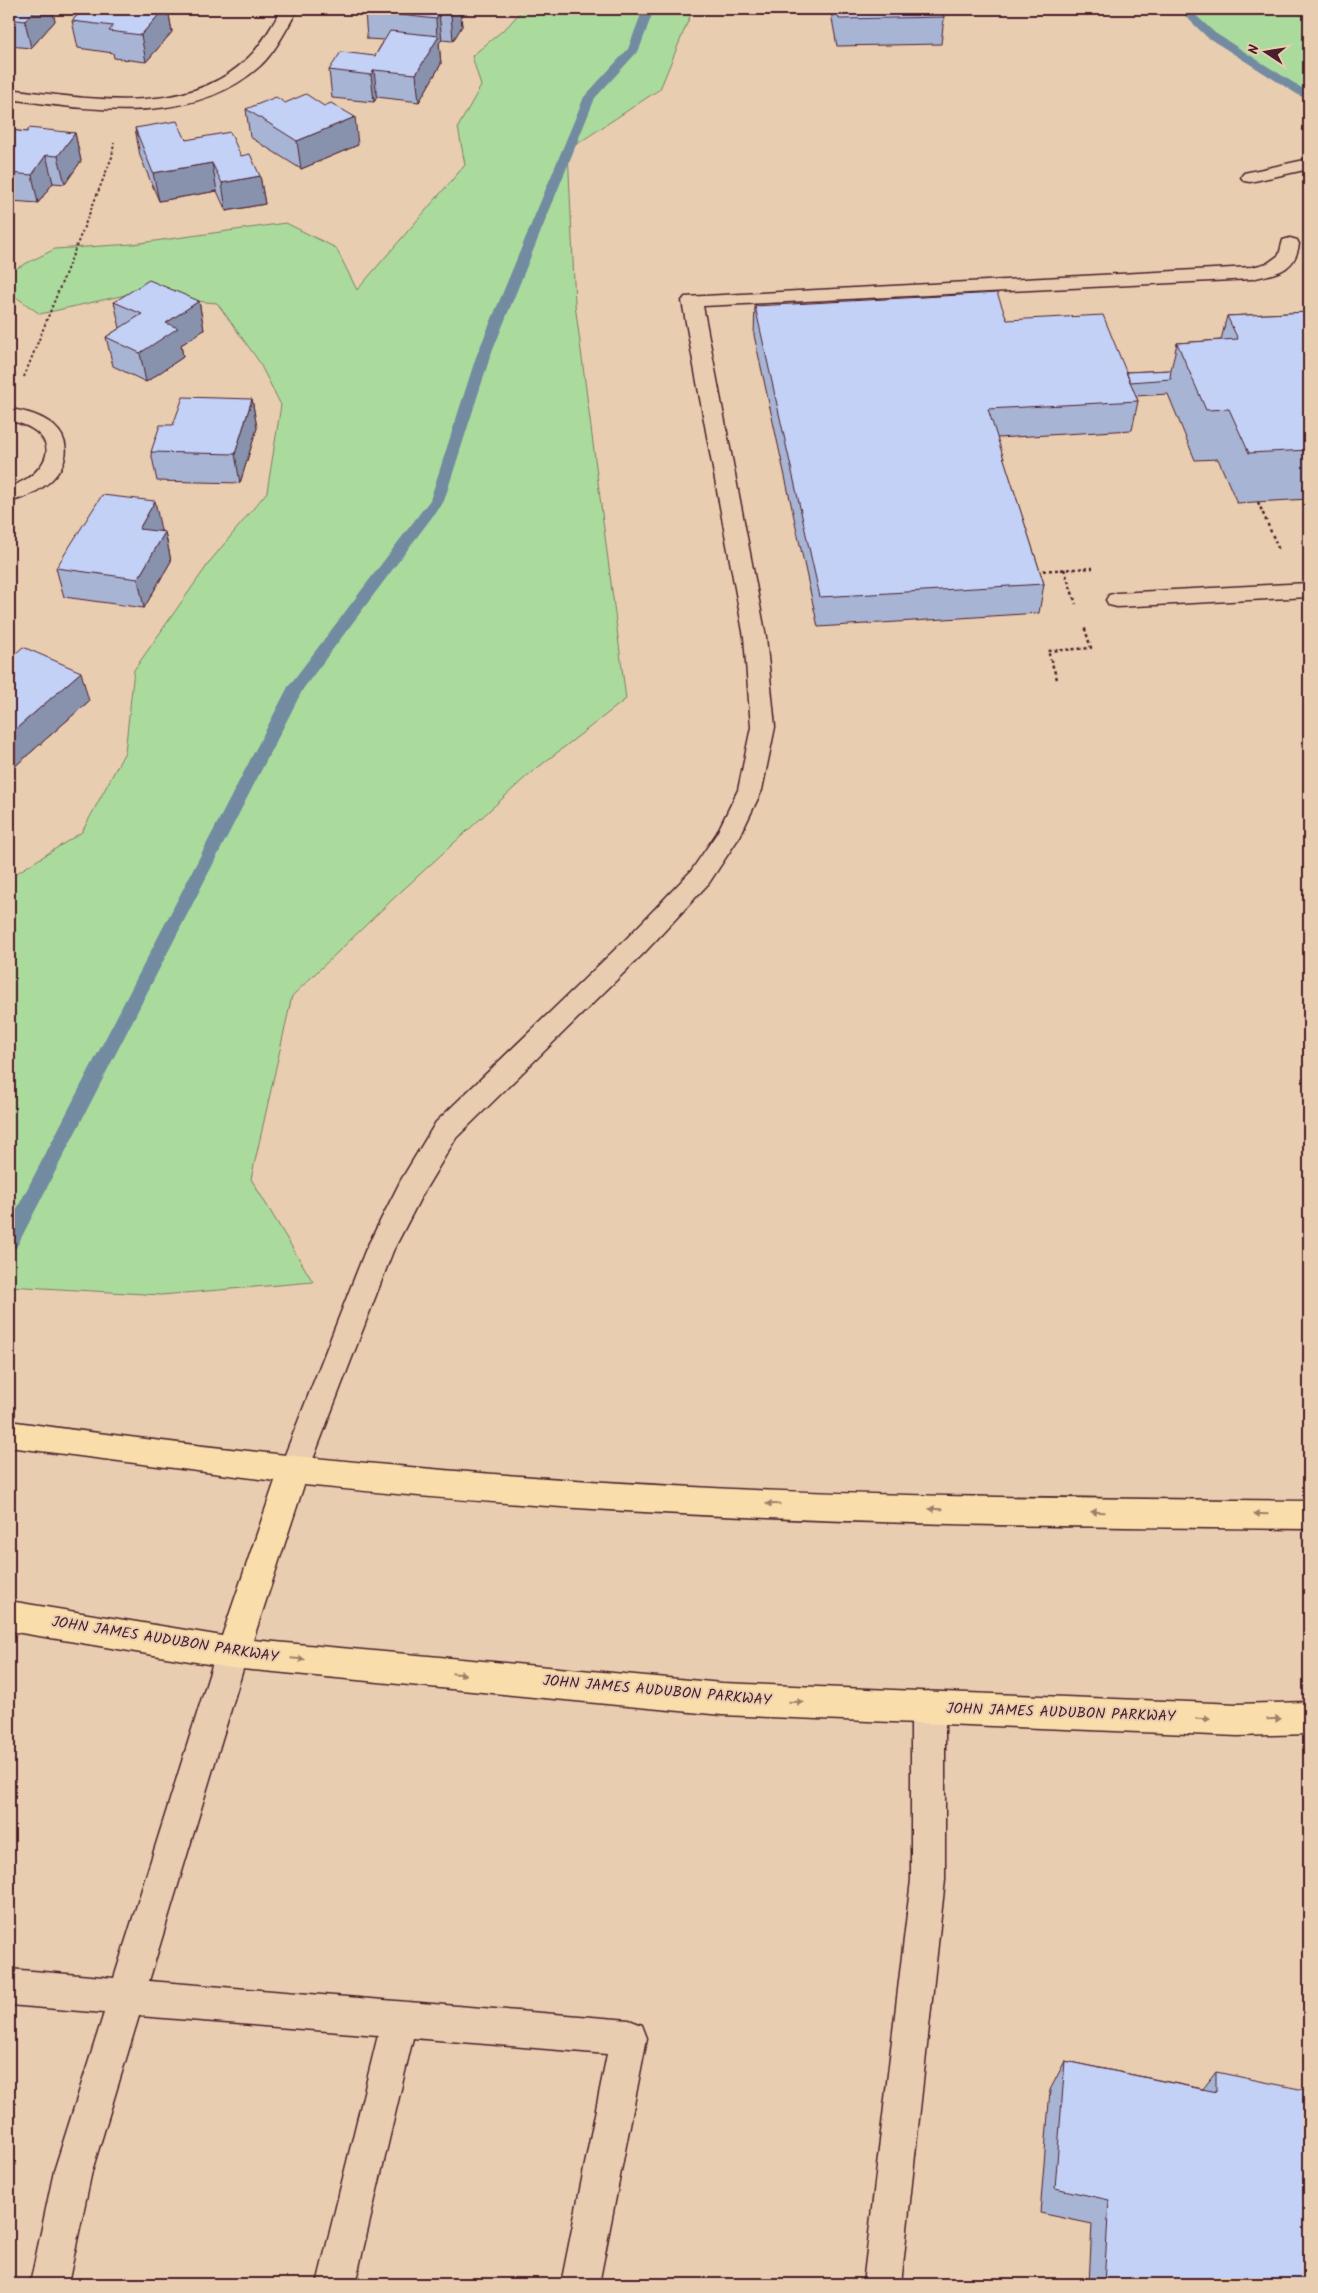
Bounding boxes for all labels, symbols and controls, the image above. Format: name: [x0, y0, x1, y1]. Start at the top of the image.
north arrow: [1240, 28, 1290, 78]
text: N: [1243, 43, 1266, 56]
one-way arrow: [765, 1500, 781, 1508]
one-way arrow: [927, 1505, 943, 1513]
one-way arrow: [1090, 1508, 1106, 1516]
one-way arrow: [1252, 1510, 1268, 1518]
street label: JOHN JAMES AUDUBON PARKWAY: [50, 1610, 281, 1670]
one-way arrow: [290, 1656, 306, 1664]
street label: JOHN JAMES AUDUBON PARKWAY: [542, 1669, 774, 1713]
one-way arrow: [452, 1671, 468, 1679]
street label: JOHN JAMES AUDUBON PARKWAY: [946, 1697, 1177, 1729]
one-way arrow: [788, 1698, 804, 1706]
one-way arrow: [1195, 1715, 1211, 1723]
one-way arrow: [1266, 1715, 1282, 1723]

